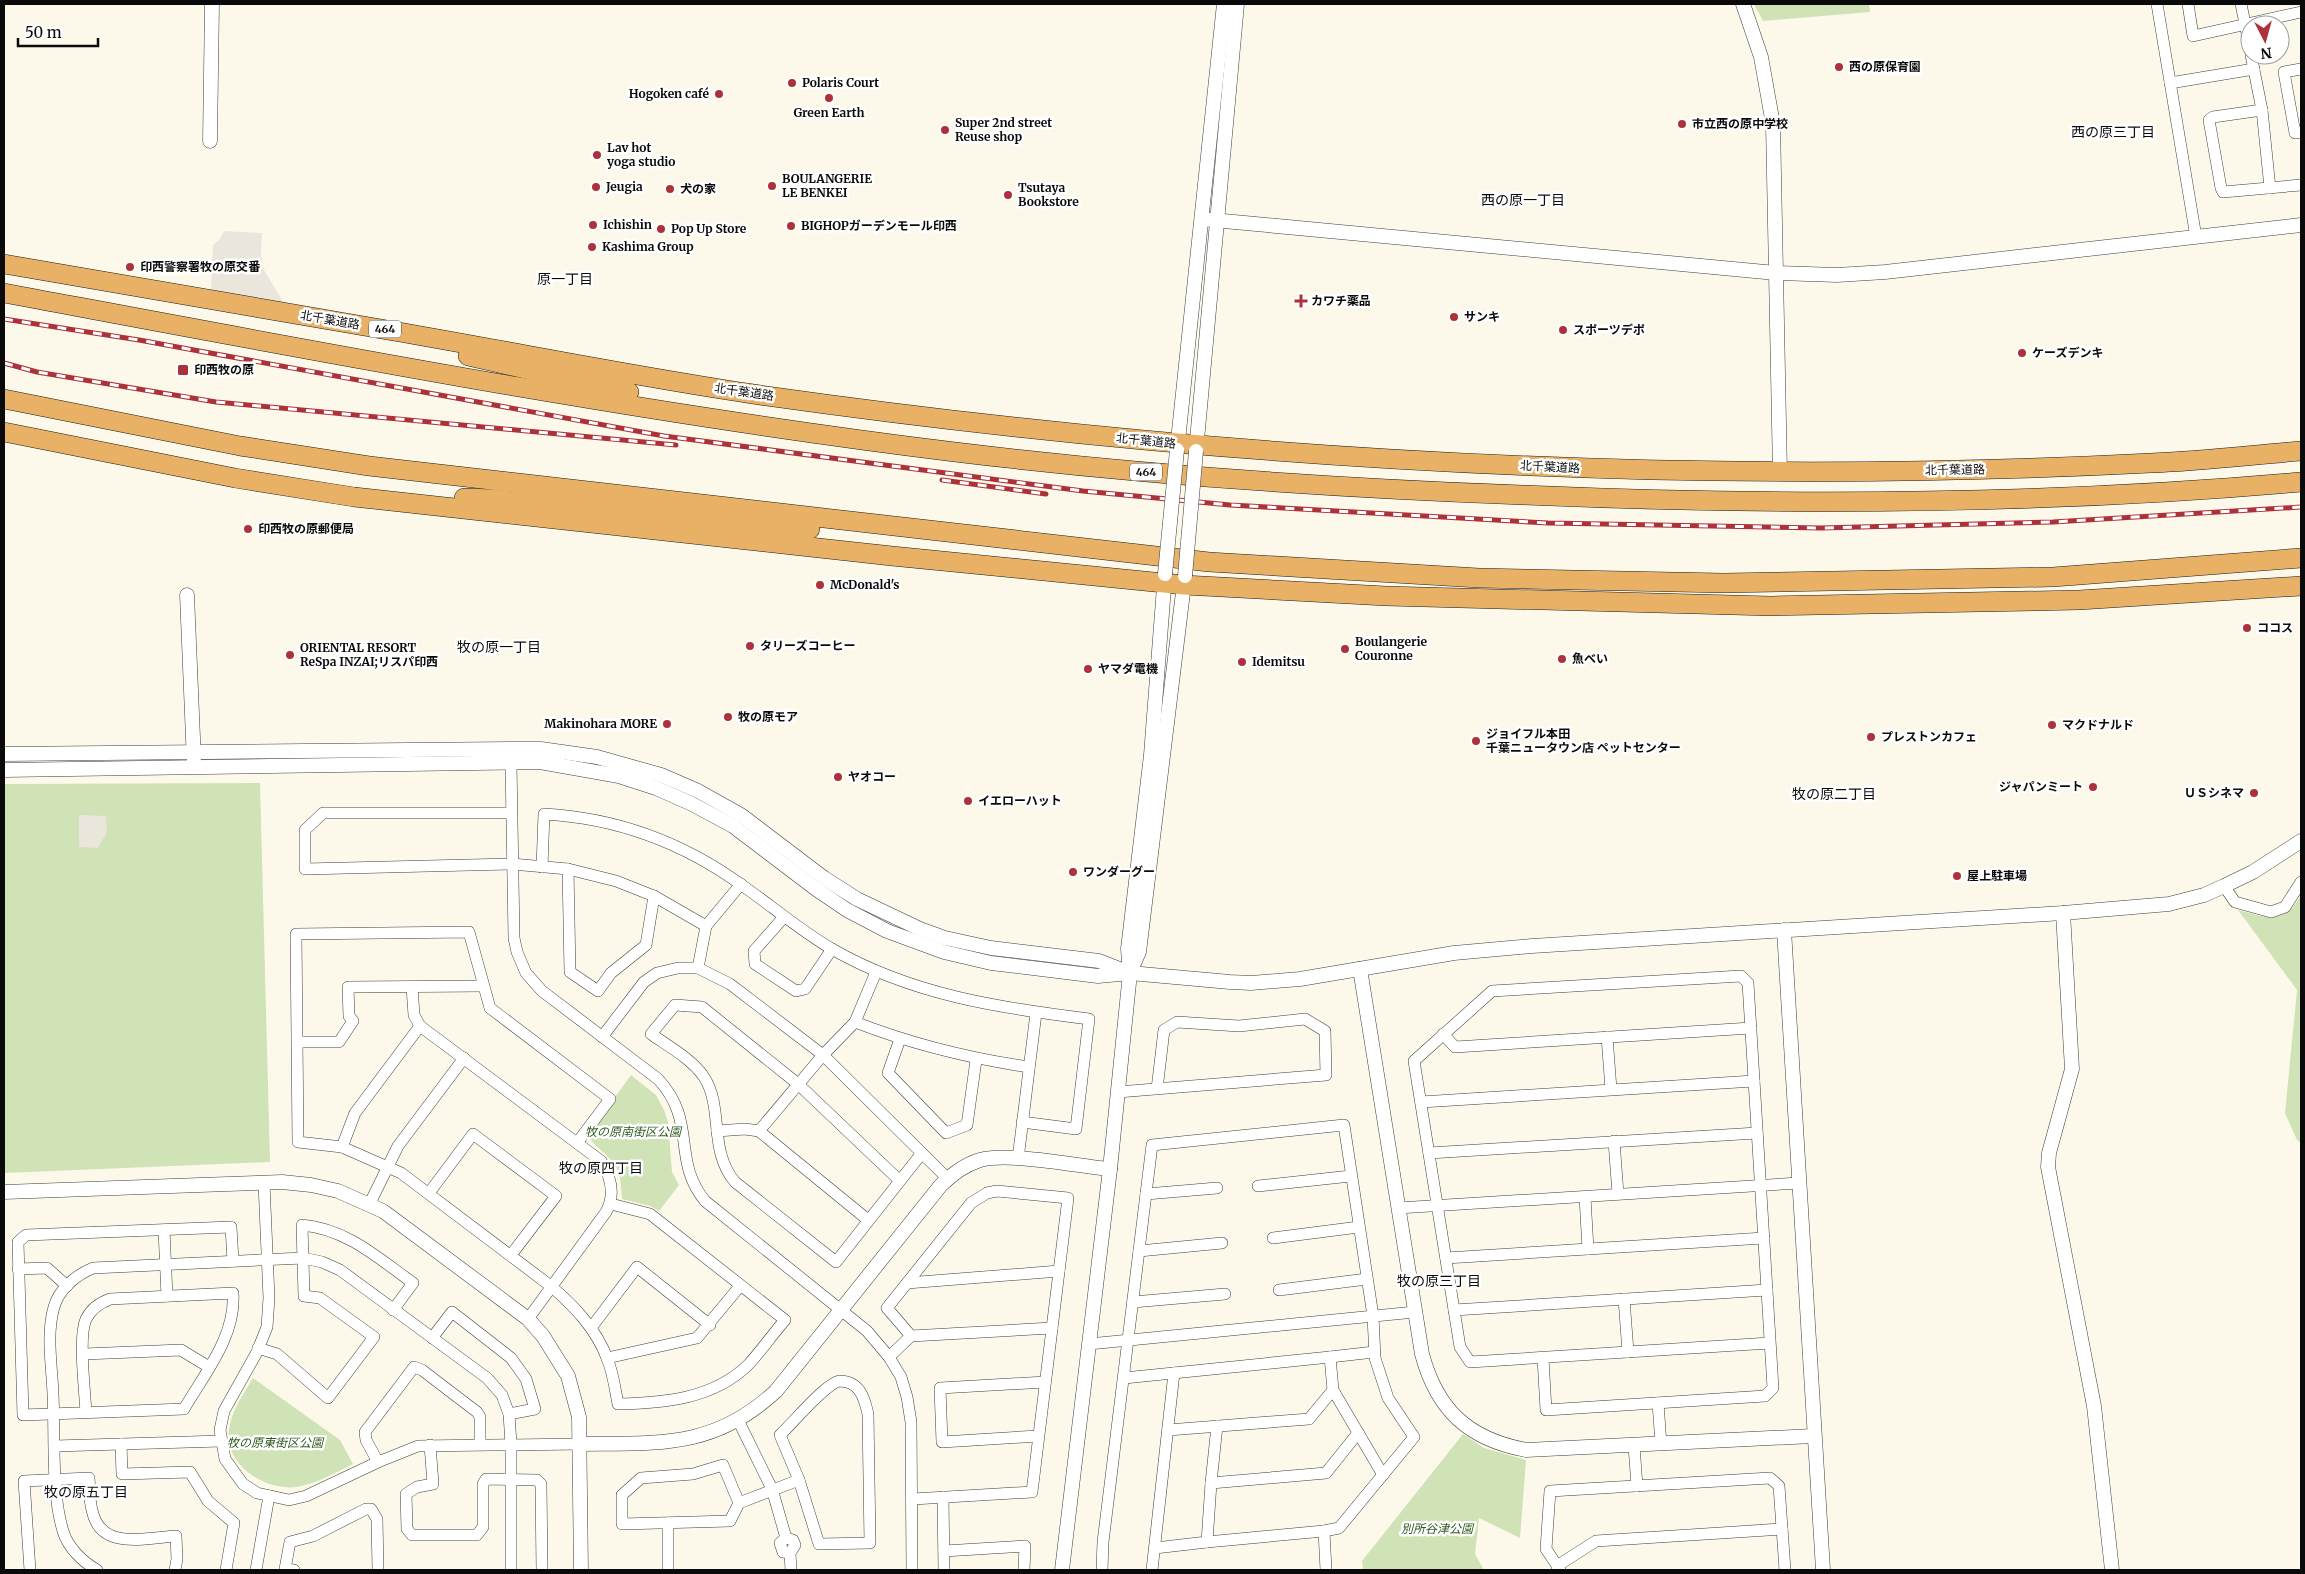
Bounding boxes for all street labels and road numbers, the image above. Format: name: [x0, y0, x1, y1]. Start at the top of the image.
street label: 北千葉道路: [299, 307, 361, 332]
road number: 464: [369, 320, 401, 338]
street label: 北千葉道路: [713, 380, 775, 403]
street label: 北千葉道路: [1115, 430, 1177, 451]
street label: 北千葉道路: [1520, 457, 1580, 476]
street label: 北千葉道路: [1925, 461, 1985, 478]
road number: 464: [1130, 464, 1162, 481]

